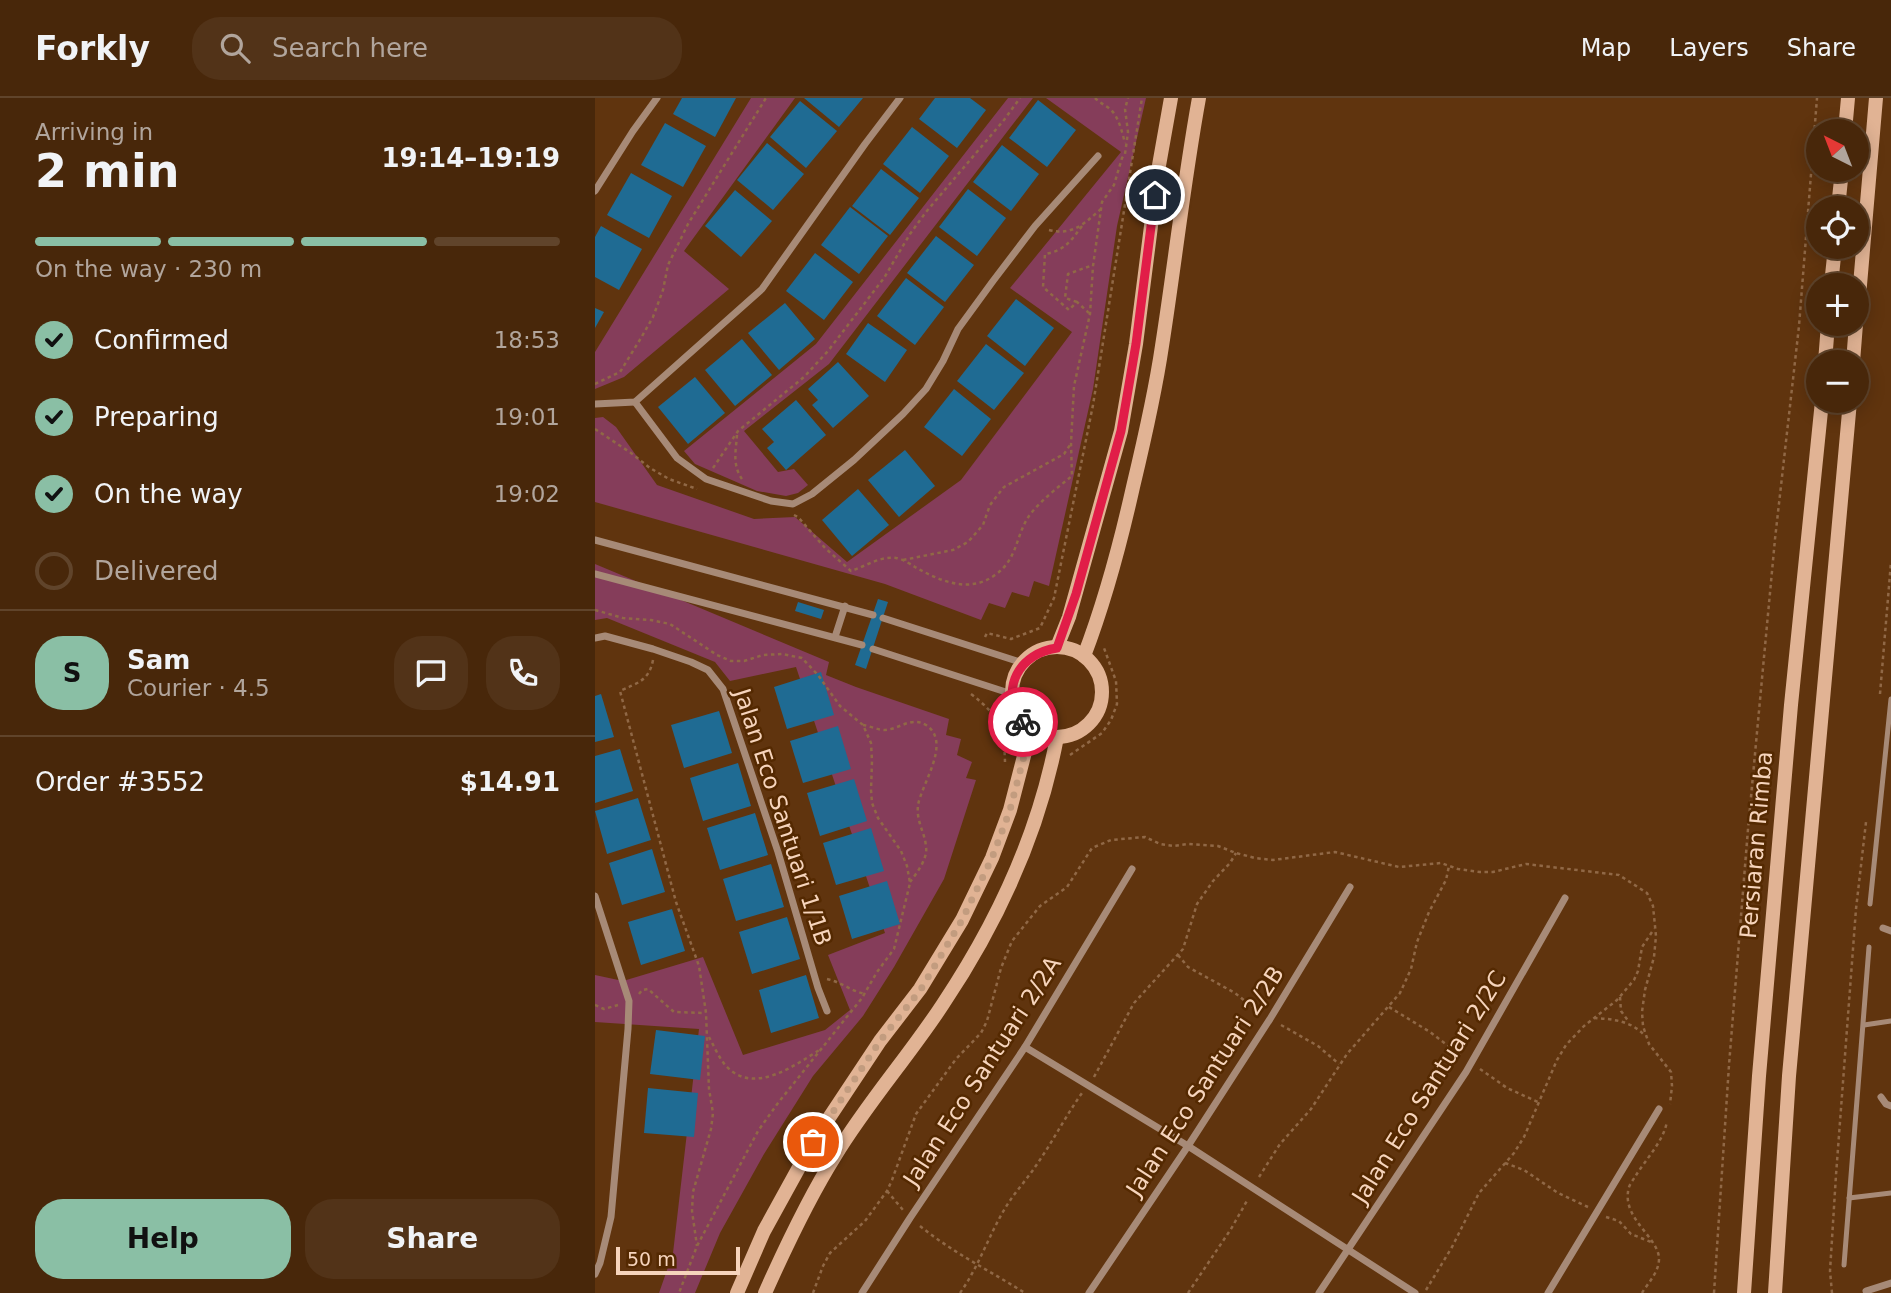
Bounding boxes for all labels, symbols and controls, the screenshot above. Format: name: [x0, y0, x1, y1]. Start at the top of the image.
search box: [192, 17, 682, 80]
text: Forkly: [35, 29, 150, 68]
icon: search: [216, 29, 254, 67]
text: Search here: [272, 33, 428, 63]
text: Map: [1581, 34, 1631, 62]
text: Layers: [1669, 34, 1749, 62]
text: Share: [1787, 34, 1856, 62]
text: Arriving in: [35, 119, 153, 145]
north arrow: [1806, 119, 1869, 182]
map controls: [1806, 119, 1869, 413]
text: 19:14–19:19: [381, 143, 560, 173]
text: 2 min: [35, 144, 179, 198]
pin: [1125, 165, 1185, 225]
icon: home: [1136, 176, 1174, 214]
button: locate: [1806, 196, 1869, 259]
text: On the way · 230 m: [35, 256, 262, 282]
button: +: [1806, 273, 1869, 336]
icon: check: [35, 321, 73, 359]
text: Confirmed: [94, 325, 229, 355]
text: 18:53: [494, 327, 560, 353]
button: −: [1806, 350, 1869, 413]
icon: check: [35, 398, 73, 436]
text: Preparing: [94, 402, 219, 432]
text: 19:01: [494, 404, 560, 430]
icon: check: [35, 475, 73, 513]
text: On the way: [94, 479, 243, 509]
text: 19:02: [494, 481, 560, 507]
text: Delivered: [94, 556, 218, 586]
button: chat: [394, 636, 468, 710]
button: phone: [486, 636, 560, 710]
text: Sam: [127, 645, 190, 675]
text: S: [63, 658, 81, 688]
text: Courier · 4.5: [127, 675, 270, 701]
street label: Jalan Eco Santuari 1/1B: [728, 683, 837, 949]
courier: [988, 687, 1058, 757]
icon: bike: [1004, 703, 1042, 741]
street label: Persiaran Rimba: [1735, 750, 1777, 940]
text: Order #3552: [35, 767, 205, 797]
text: $14.91: [460, 767, 560, 797]
street label: Jalan Eco Santuari 2/2A: [897, 951, 1066, 1192]
street label: Jalan Eco Santuari 2/2B: [1120, 961, 1289, 1202]
street label: Jalan Eco Santuari 2/2C: [1346, 966, 1511, 1210]
pin: [783, 1112, 843, 1172]
icon: bag: [794, 1123, 832, 1161]
button: Help: [35, 1199, 291, 1279]
button: Share: [305, 1199, 560, 1279]
scale bar: [616, 1244, 740, 1276]
text: 50 m: [627, 1248, 676, 1270]

